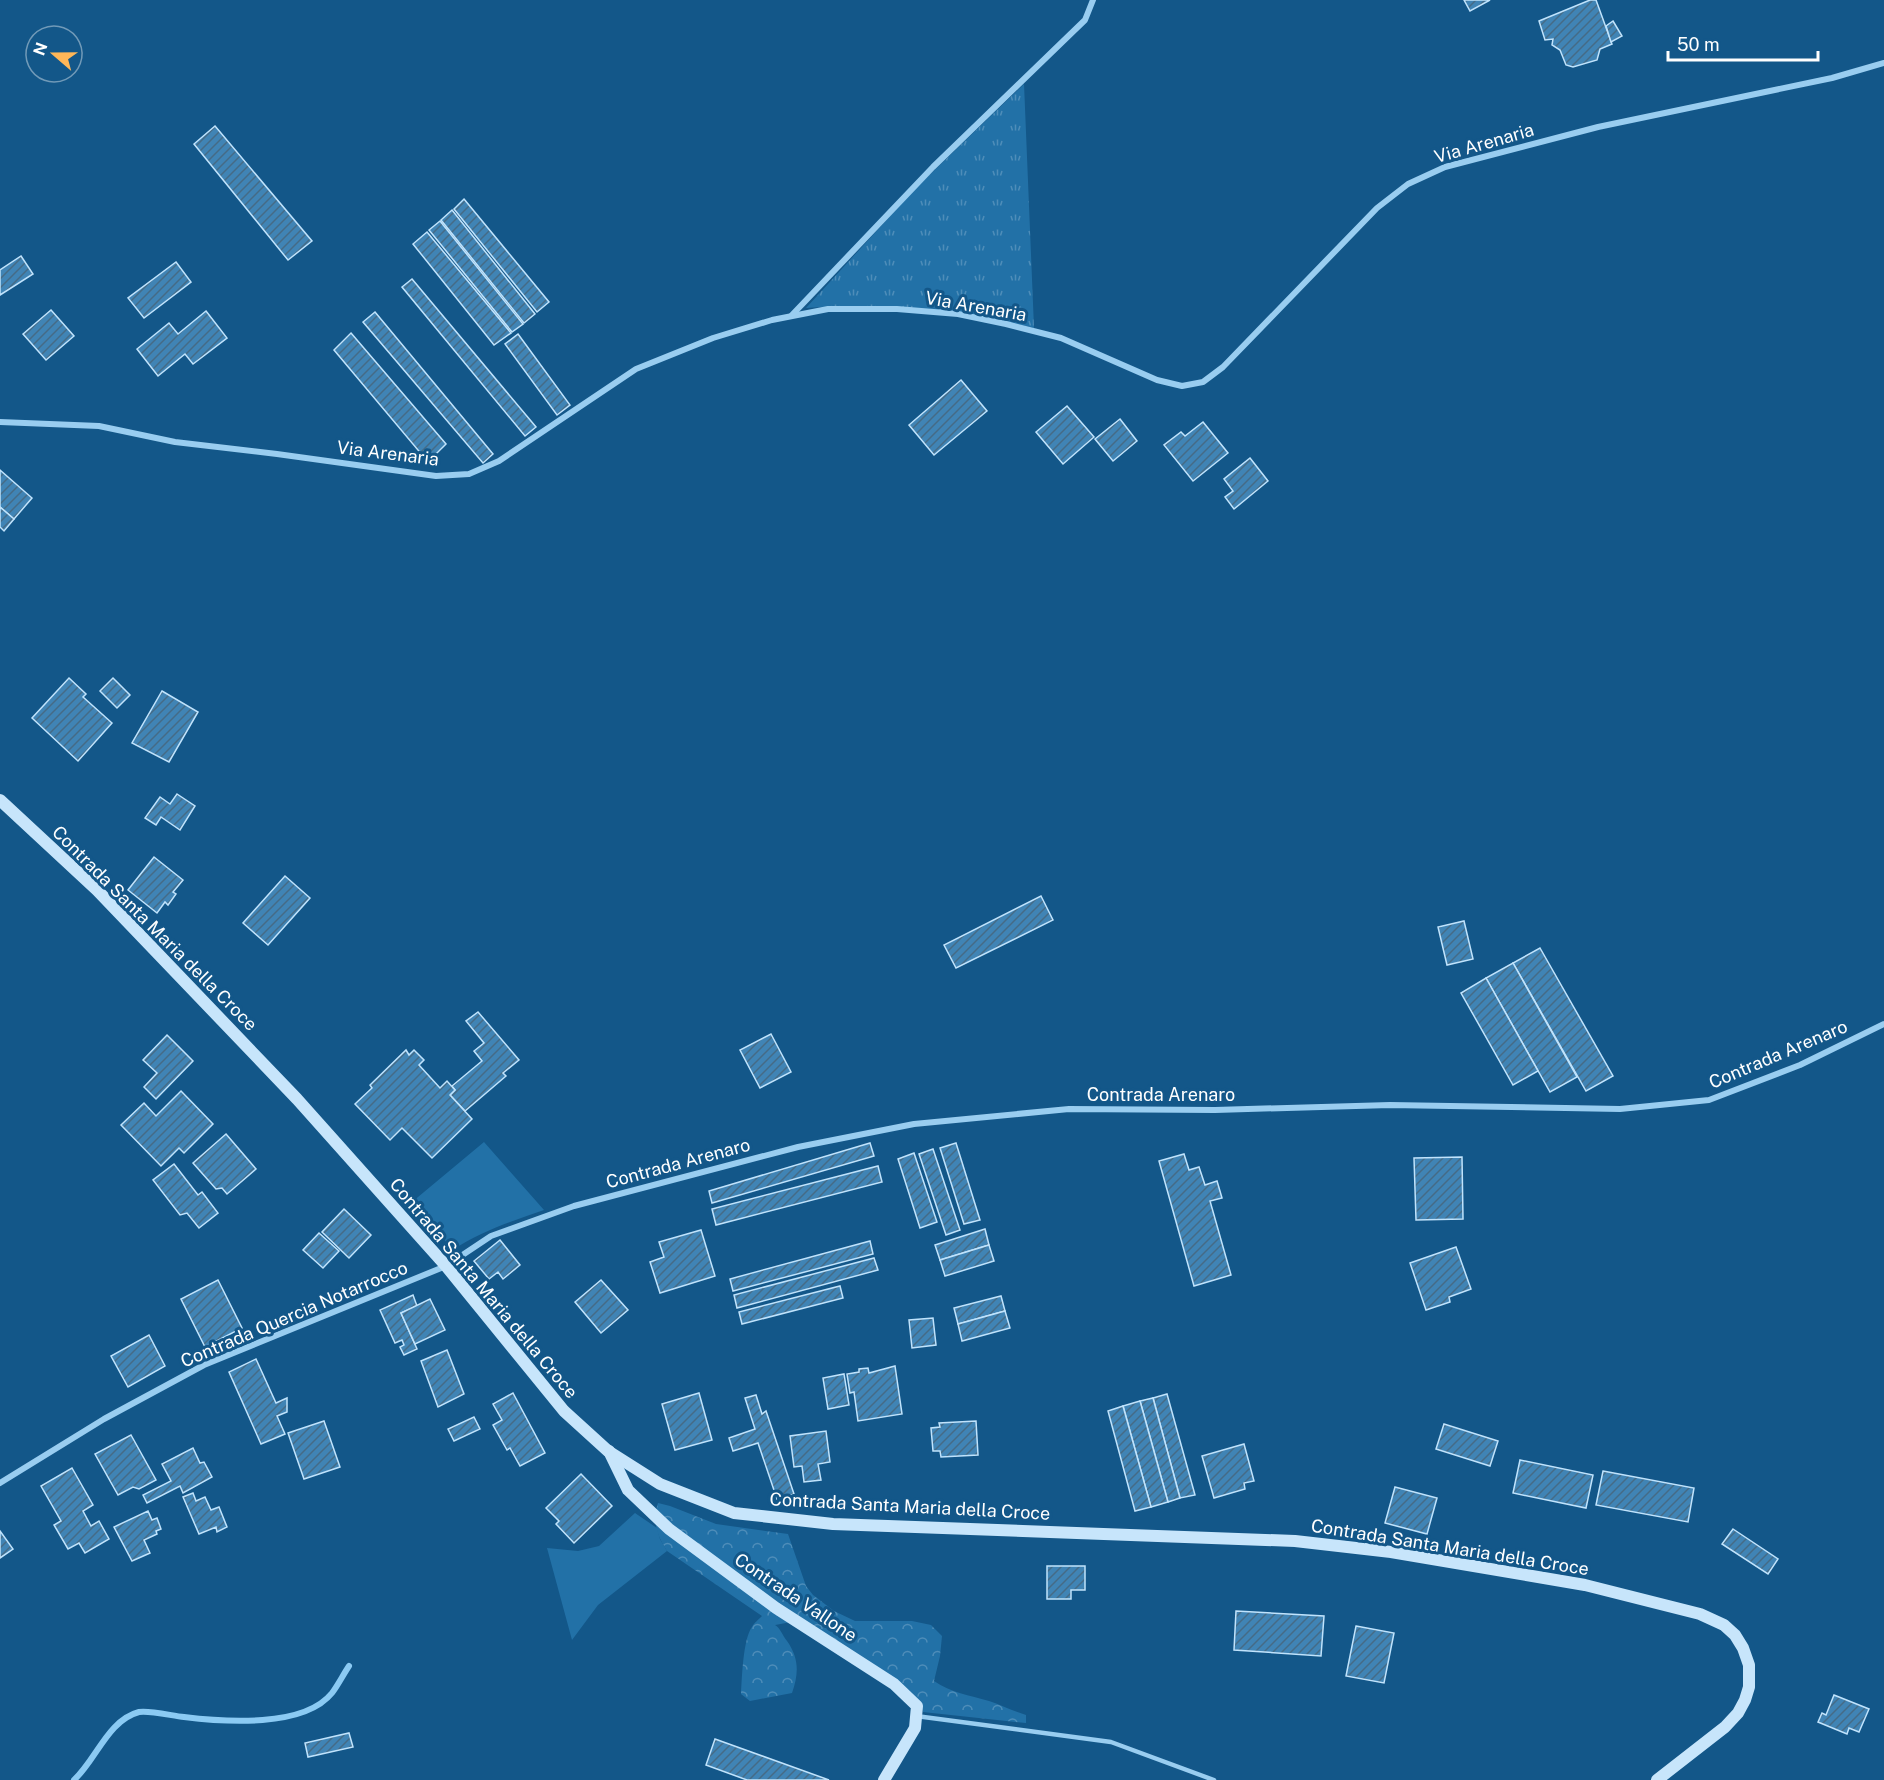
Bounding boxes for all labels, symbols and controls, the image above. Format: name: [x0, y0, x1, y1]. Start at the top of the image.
north arrow: [24, 24, 84, 84]
scale bar: [1668, 24, 1818, 62]
text: 50 m: [1677, 34, 1720, 55]
text: N: [29, 40, 51, 58]
street label: Via Arenaria: [1432, 119, 1536, 167]
street label: Via Arenaria: [924, 287, 1028, 325]
street label: Via Arenaria: [336, 436, 440, 470]
street label: Contrada Santa Maria della Croce: [48, 821, 262, 1035]
street label: Contrada Arenaro: [1706, 1015, 1850, 1093]
street label: Contrada Arenaro: [1087, 1084, 1235, 1105]
street label: Contrada Arenaro: [604, 1134, 752, 1192]
street label: Contrada Santa Maria della Croce: [386, 1174, 582, 1402]
street label: Contrada Quercia Notarrocco: [177, 1257, 411, 1371]
street label: Contrada Santa Maria della Croce: [769, 1488, 1051, 1524]
street label: Contrada Santa Maria della Croce: [1310, 1515, 1590, 1579]
street label: Contrada Vallone: [731, 1548, 861, 1646]

